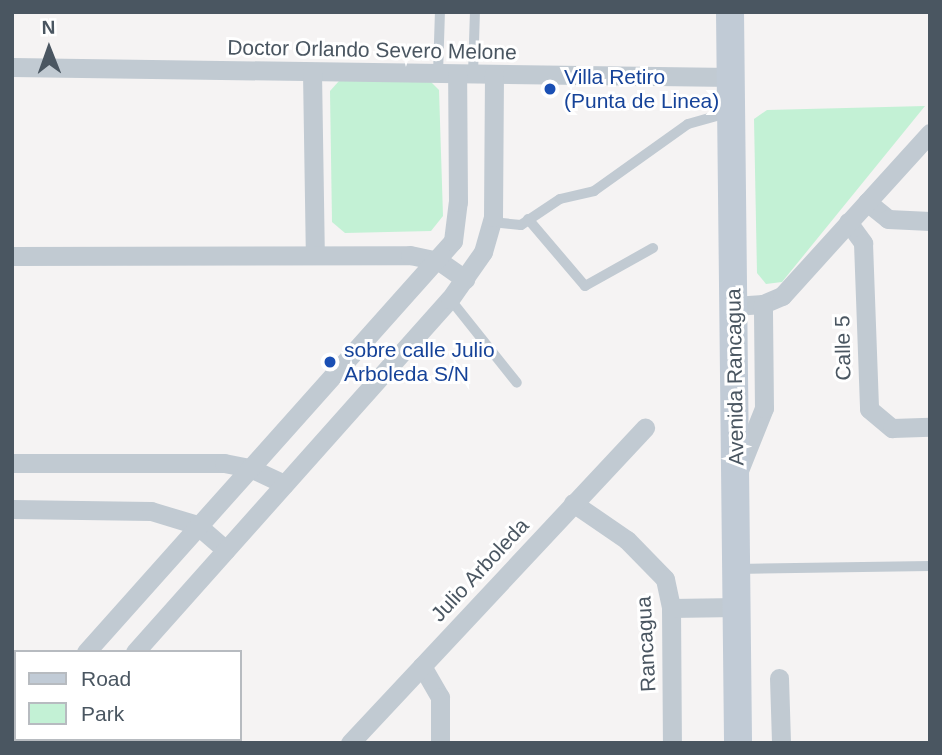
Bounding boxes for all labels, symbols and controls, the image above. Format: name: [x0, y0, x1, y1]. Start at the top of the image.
north arrow: [14, 14, 84, 84]
text: N: [42, 17, 56, 38]
street label: Doctor Orlando Severo Melone: [227, 35, 517, 65]
place label: Villa Retiro (Punta de Linea): [564, 64, 719, 114]
marker: Villa Retiro (Punta de Linea): [542, 81, 558, 97]
street label: Avenida Rancagua: [721, 288, 749, 466]
street label: Calle 5: [830, 315, 856, 381]
place label: sobre calle Julio Arboleda S/N: [344, 337, 495, 387]
marker: sobre calle Julio Arboleda S/N: [322, 354, 338, 370]
street label: Julio Arboleda: [425, 513, 535, 627]
street label: Rancagua: [631, 596, 661, 692]
legend: [14, 650, 242, 741]
text: Road: [81, 667, 131, 690]
text: Park: [81, 702, 124, 725]

